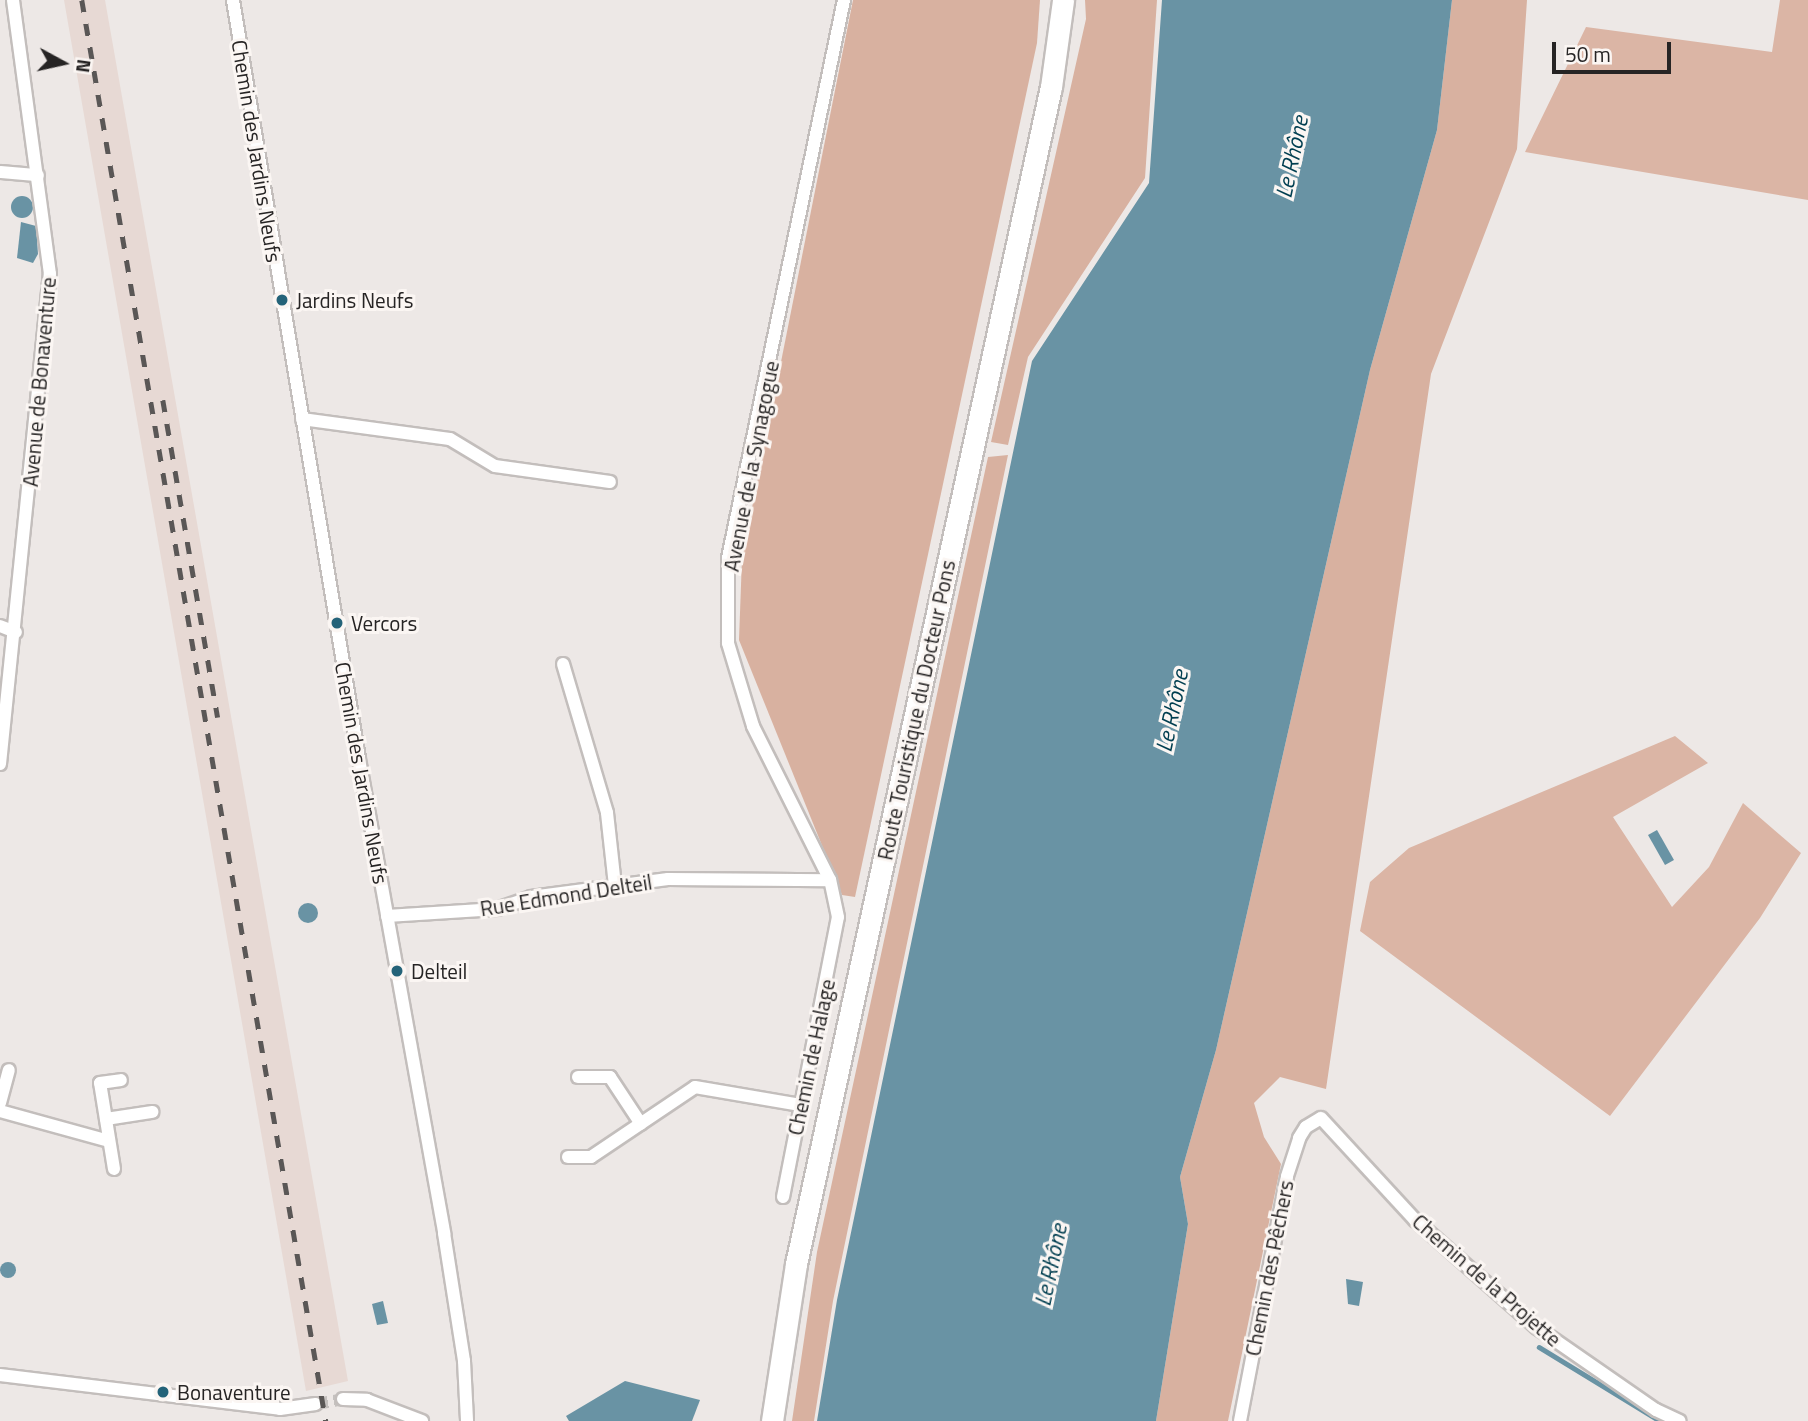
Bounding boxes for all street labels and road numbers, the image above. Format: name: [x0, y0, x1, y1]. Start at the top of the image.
street label: Chemin des Jardins Neufs: [227, 38, 287, 264]
street label: Avenue de Bonaventure: [17, 276, 61, 488]
street label: Avenue de la Synagogue: [718, 358, 784, 574]
street label: Route Touristique du Docteur Pons: [872, 558, 960, 862]
street label: Chemin des Jardins Neufs: [330, 660, 394, 886]
street label: Rue Edmond Delteil: [478, 869, 654, 921]
street label: Chemin de Halage: [782, 977, 840, 1137]
street label: Chemin des Pêchers: [1240, 1178, 1298, 1358]
street label: Chemin de la Projette: [1408, 1209, 1566, 1351]

